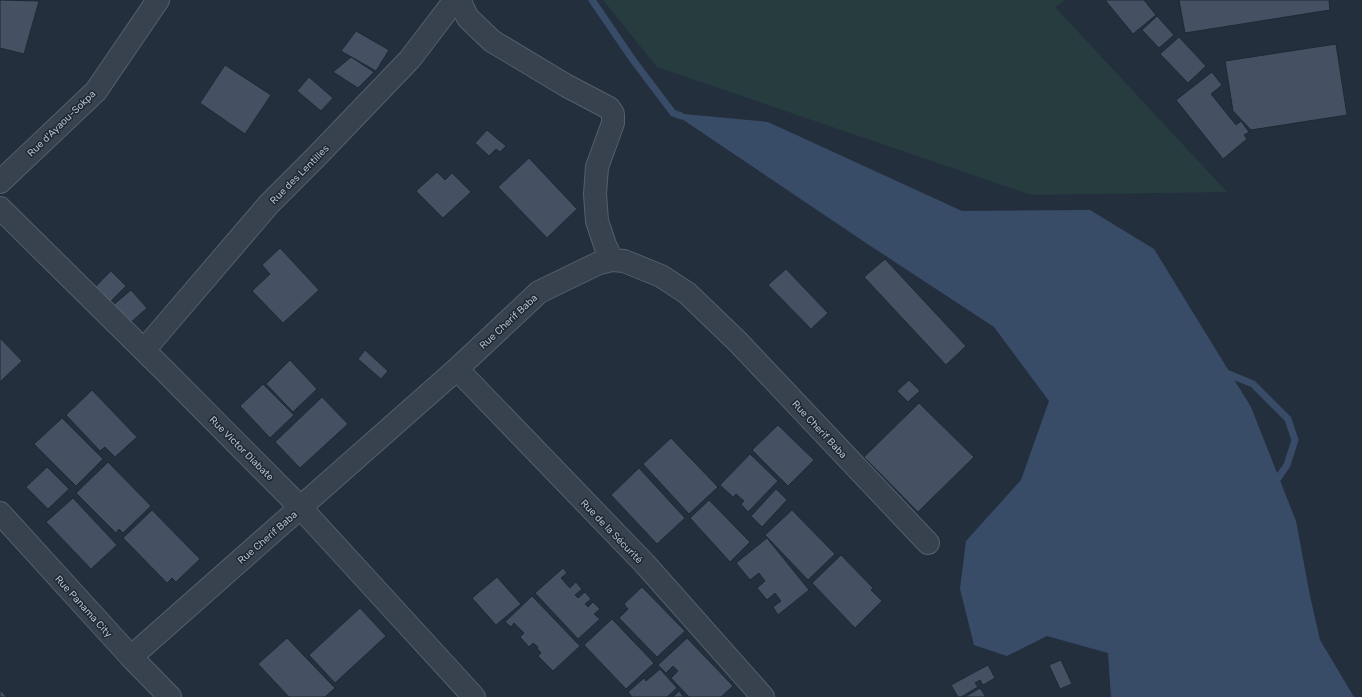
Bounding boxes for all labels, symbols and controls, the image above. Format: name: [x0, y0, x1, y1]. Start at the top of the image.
street label: Rue d'Ayaou-Sokpa: [25, 88, 98, 159]
street label: Rue des Lentilles: [268, 143, 332, 207]
street label: Rue Cherif Baba: [477, 292, 540, 352]
street label: Rue Cherif Baba: [789, 398, 849, 461]
street label: Rue Victor Diabate: [207, 414, 276, 484]
street label: Rue de la Sécurité: [578, 497, 645, 566]
street label: Rue Cherif Baba: [235, 509, 300, 567]
street label: Rue Panama City: [52, 573, 115, 641]

